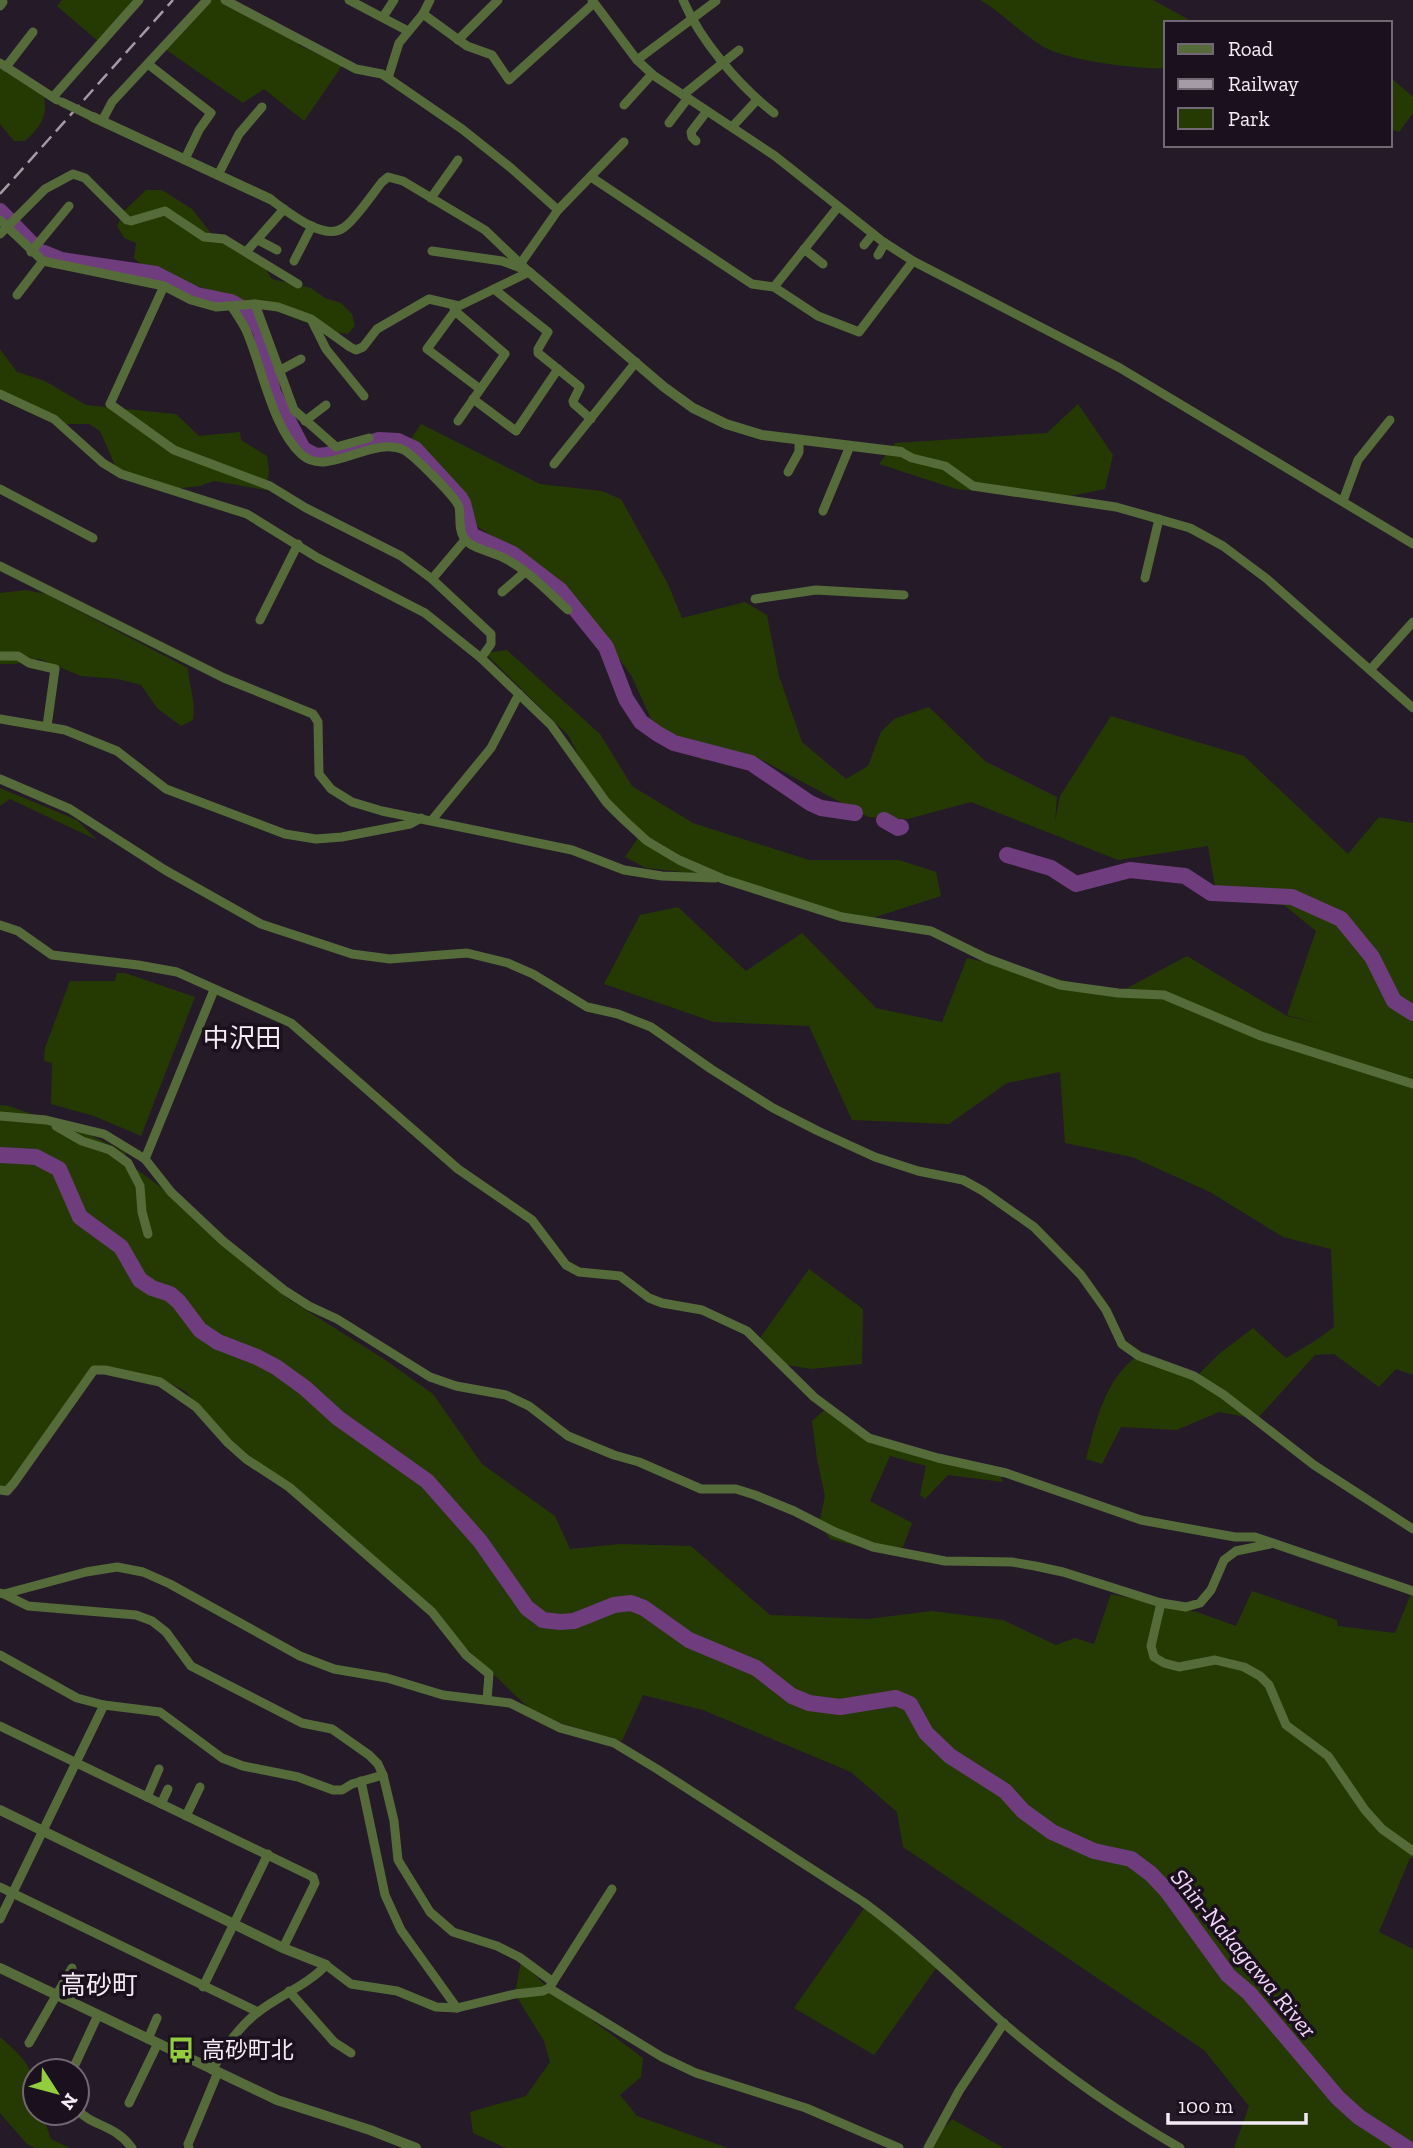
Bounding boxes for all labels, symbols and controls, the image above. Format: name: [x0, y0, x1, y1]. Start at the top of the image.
legend: [1164, 21, 1392, 147]
text: Road: [1228, 36, 1274, 61]
text: Railway: [1228, 71, 1299, 96]
text: Park: [1228, 106, 1270, 131]
district label: 中沢田: [203, 1022, 281, 1054]
water label: Shin-Nakagawa River: [1165, 1863, 1324, 2044]
district label: 高砂町: [60, 1969, 138, 2001]
bus stop icon: 高砂町北: [166, 2035, 196, 2065]
place label: 高砂町北: [202, 2036, 294, 2064]
north arrow: [21, 2057, 91, 2127]
scale bar: [1168, 2082, 1306, 2126]
text: N: [56, 2089, 83, 2114]
text: 100 m: [1178, 2093, 1233, 2118]

